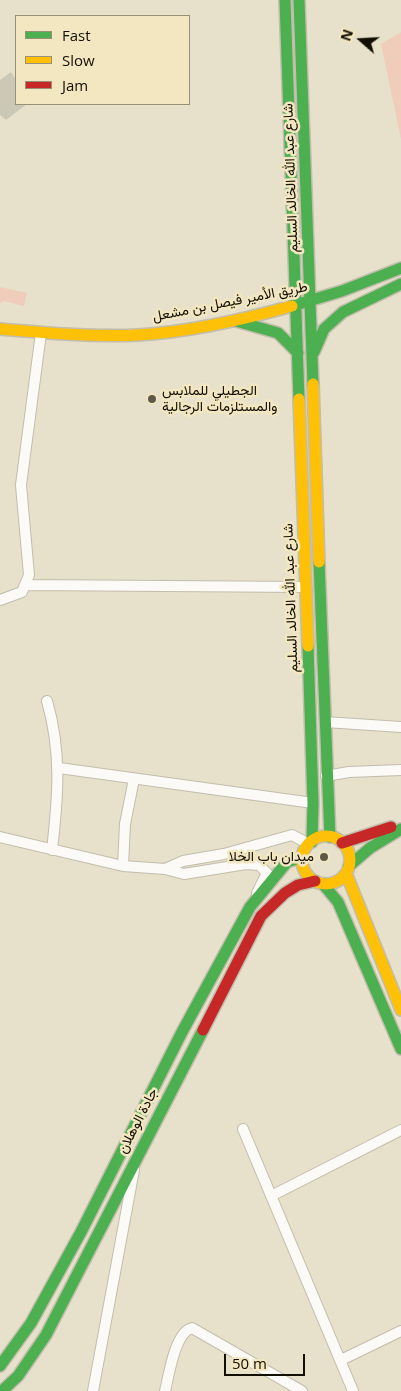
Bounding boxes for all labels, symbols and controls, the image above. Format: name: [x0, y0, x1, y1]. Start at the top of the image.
legend: [15, 15, 190, 105]
north arrow: [336, 15, 386, 65]
text: Fast: [62, 25, 91, 45]
text: N: [336, 26, 357, 43]
text: Slow: [62, 50, 95, 70]
text: Jam: [62, 75, 88, 95]
street label: شارع عبد الله الخالد السليم: [280, 103, 302, 253]
street label: طريق الأمير فيصل بن مشعل: [151, 279, 309, 325]
place label: الجطيلي للملابس والمستلزمات الرجالية: [162, 383, 277, 416]
marker: الجطيلي للملابس والمستلزمات الرجالية: [146, 393, 158, 405]
street label: شارع عبد الله الخالد السليم: [280, 523, 302, 673]
place label: ميدان باب الخلا: [229, 849, 314, 865]
marker: ميدان باب الخلا: [318, 851, 330, 863]
street label: جادة الوهلان: [114, 1086, 162, 1156]
scale bar: [226, 1344, 307, 1376]
text: 50 m: [232, 1353, 267, 1373]

